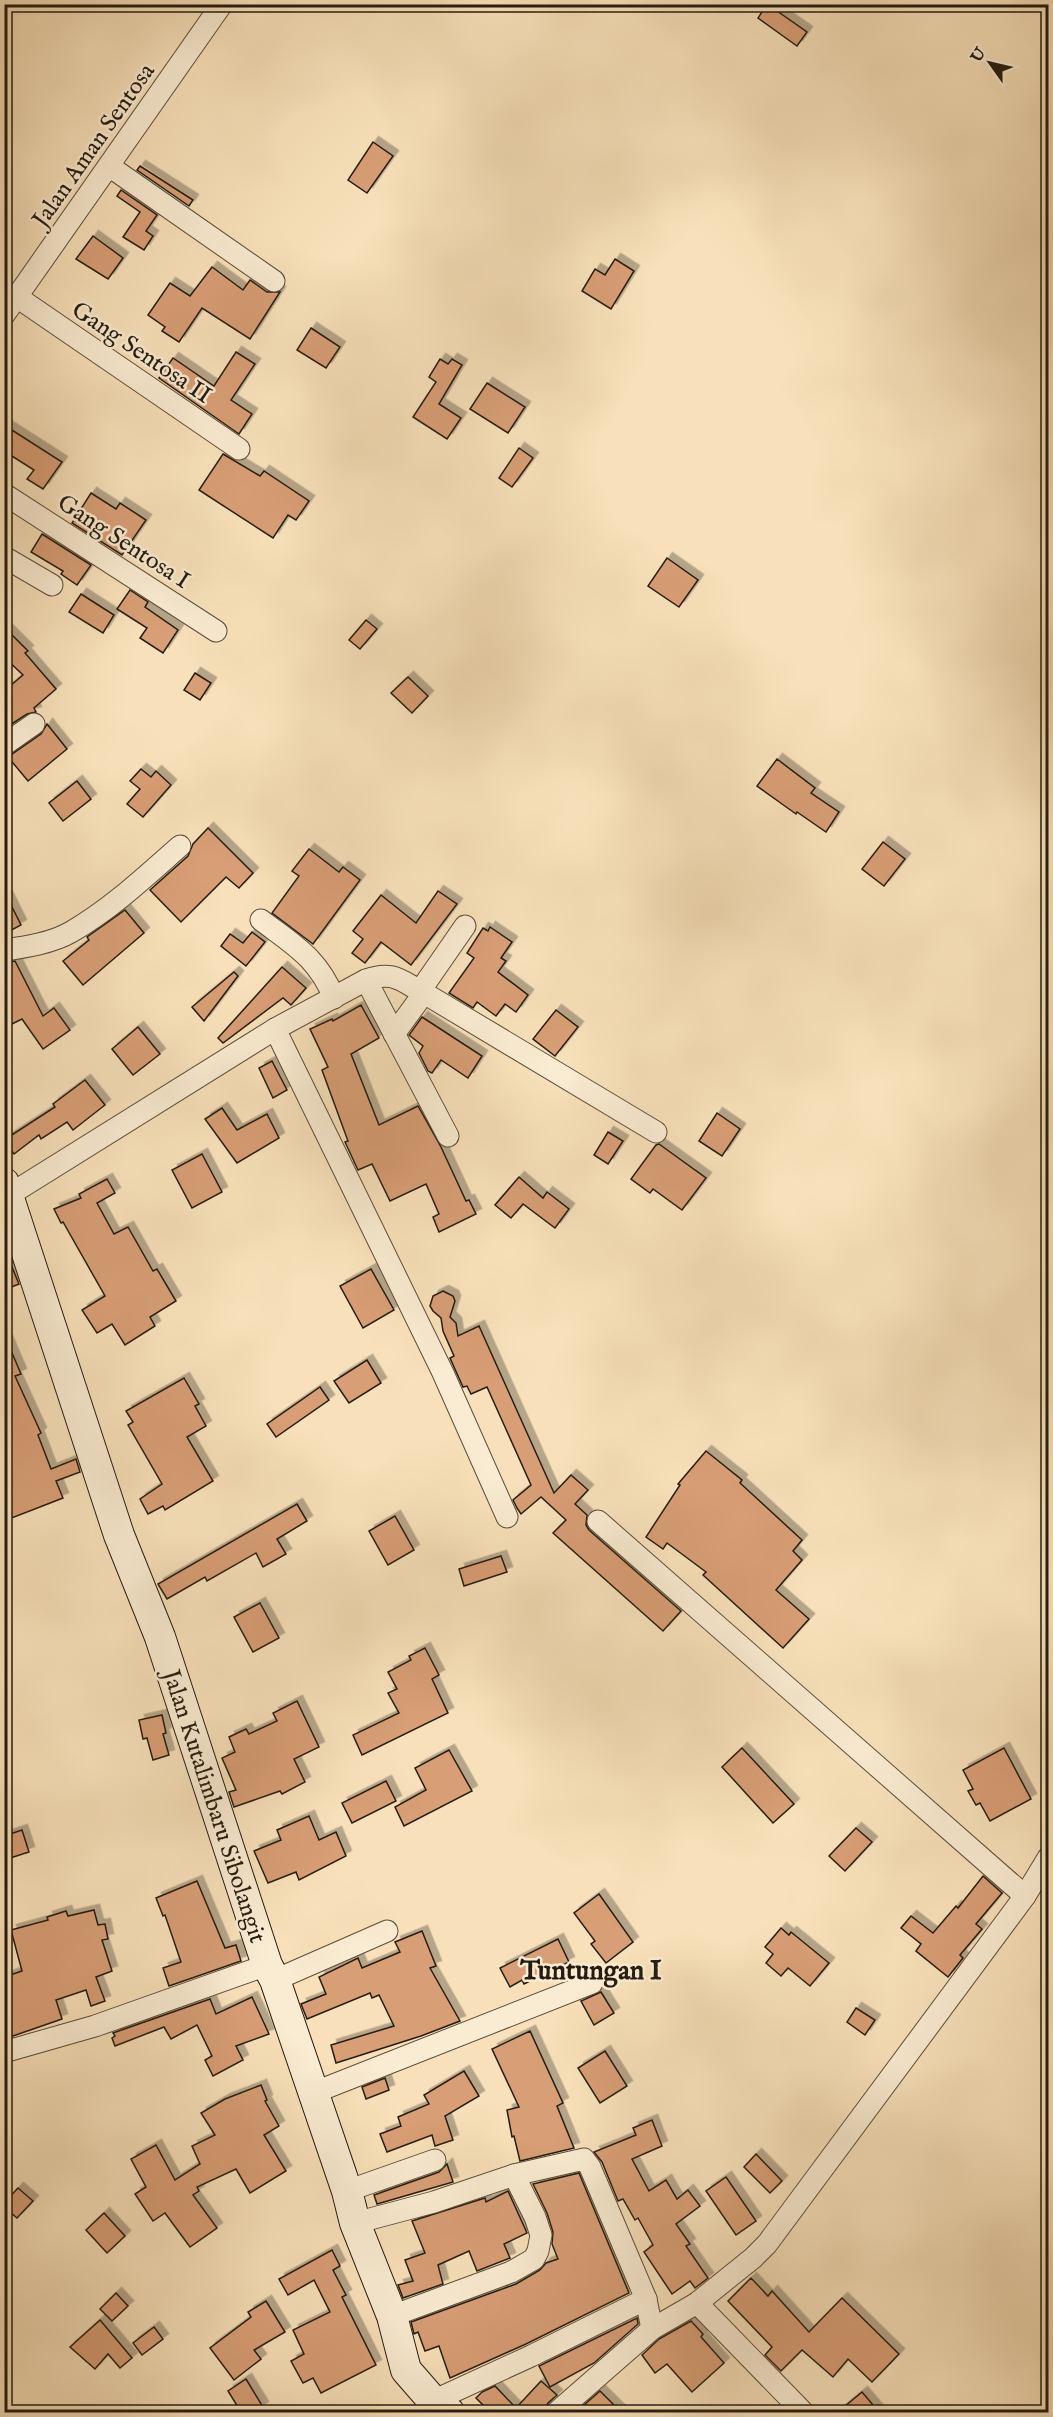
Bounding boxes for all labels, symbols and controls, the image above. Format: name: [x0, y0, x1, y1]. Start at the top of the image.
north arrow: [960, 33, 1020, 93]
text: U: [967, 44, 992, 68]
street label: Jalan Aman Sentosa: [24, 57, 163, 237]
street label: Gang Sentosa II: [65, 295, 217, 411]
street label: Gang Sentosa I: [51, 488, 195, 597]
street label: Jalan Kutalimbaru Sibolangit: [154, 1663, 272, 1947]
district label: Tuntungan I: [519, 1955, 662, 1989]

